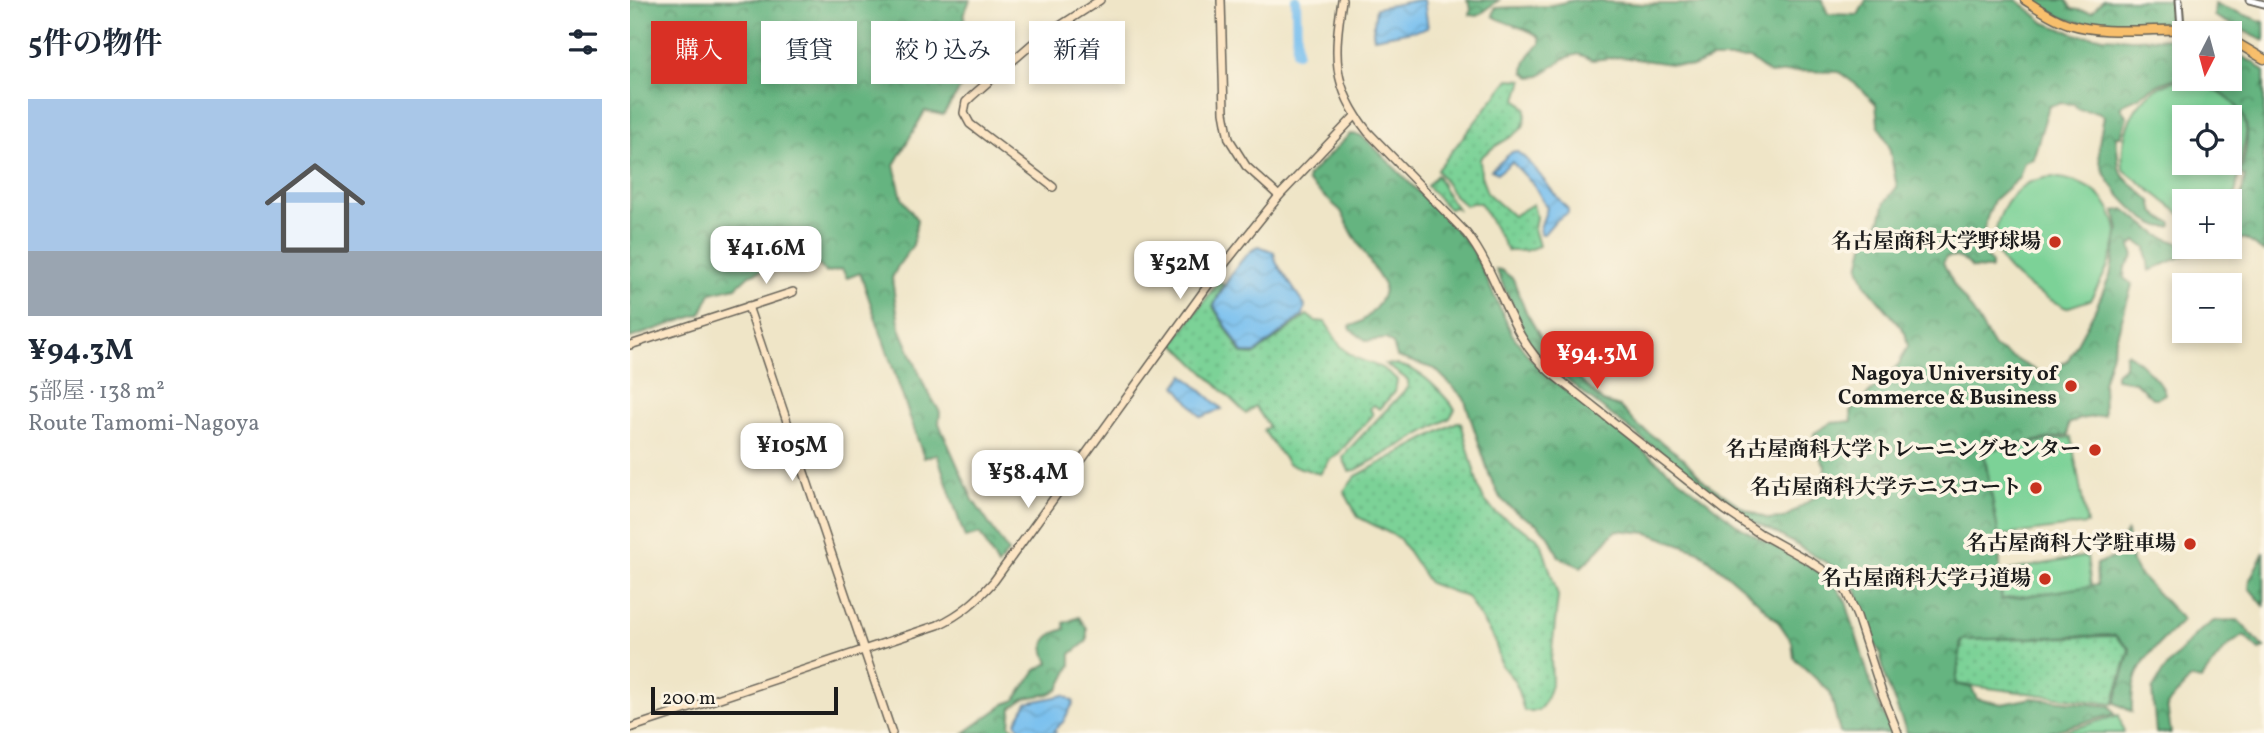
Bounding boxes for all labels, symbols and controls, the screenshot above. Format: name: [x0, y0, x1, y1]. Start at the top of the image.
chip: 購入: [651, 21, 747, 84]
chip: 賃貸: [761, 21, 857, 84]
chip: 絞り込み: [871, 21, 1015, 84]
chip: 新着: [1029, 21, 1125, 84]
north arrow: [2172, 21, 2242, 91]
map controls: [2172, 21, 2242, 343]
icon: filters: [564, 23, 602, 61]
text: 5件の物件: [28, 24, 162, 66]
button: locate: [2172, 105, 2242, 175]
icon: home: [252, 145, 378, 271]
button: +: [2172, 189, 2242, 259]
pin: ¥41.6M: [709, 226, 823, 286]
place label: 名古屋商科大学野球場: [1831, 228, 2041, 257]
text: ¥41.6M: [726, 233, 806, 265]
marker: 名古屋商科大学野球場: [2047, 234, 2063, 250]
pin: ¥52M: [1139, 242, 1221, 301]
text: ¥52M: [1150, 248, 1210, 280]
button: −: [2172, 273, 2242, 343]
text: ¥94.3M: [28, 330, 133, 372]
pin: ¥94.3M: [1540, 332, 1654, 391]
text: ¥94.3M: [1557, 338, 1637, 370]
place label: Nagoya University of Commerce & Business: [1838, 360, 2059, 413]
text: 5部屋 · 138 m²: [28, 376, 165, 408]
marker: Nagoya University of Commerce & Business: [2063, 378, 2079, 394]
text: Route Tamomi-Nagoya: [28, 408, 260, 440]
pin: ¥105M: [743, 424, 841, 483]
text: ¥105M: [756, 430, 828, 462]
place label: 名古屋商科大学トレーニングセンター: [1725, 436, 2081, 465]
marker: 名古屋商科大学トレーニングセンター: [2087, 442, 2103, 458]
pin: ¥58.4M: [971, 450, 1085, 510]
text: ¥58.4M: [988, 457, 1068, 489]
place label: 名古屋商科大学テニスコート: [1750, 474, 2022, 503]
marker: 名古屋商科大学テニスコート: [2028, 480, 2044, 496]
place label: 名古屋商科大学駐車場: [1966, 530, 2176, 559]
marker: 名古屋商科大学駐車場: [2182, 536, 2198, 552]
place label: 名古屋商科大学弓道場: [1821, 565, 2031, 594]
marker: 名古屋商科大学弓道場: [2037, 571, 2053, 587]
scale bar: [651, 684, 838, 716]
text: 200 m: [662, 686, 716, 712]

